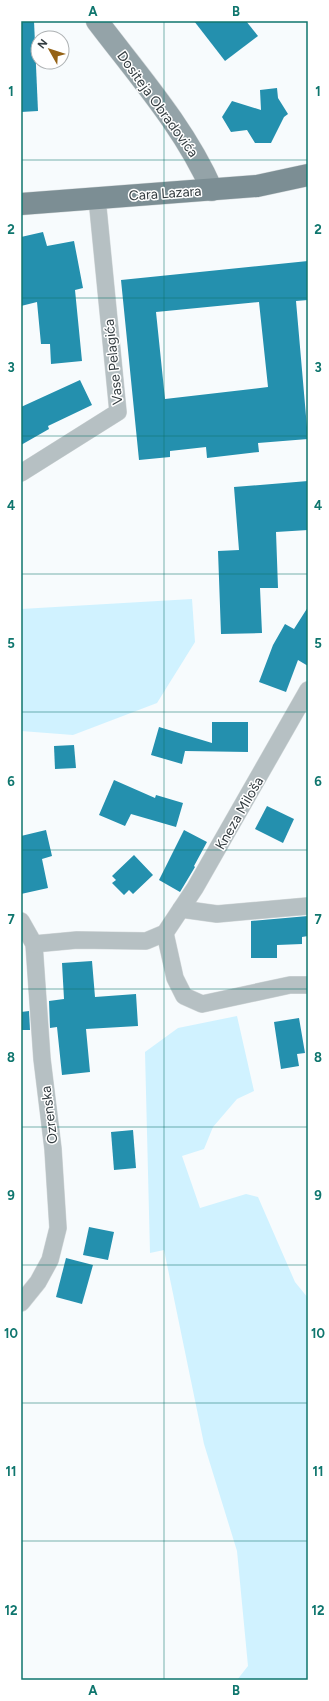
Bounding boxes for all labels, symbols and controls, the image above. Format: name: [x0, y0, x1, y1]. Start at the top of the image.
text: A: [88, 4, 98, 19]
text: B: [232, 4, 240, 19]
north arrow: [30, 30, 70, 70]
text: N: [35, 37, 50, 51]
street label: Dositeja Obradovića: [113, 48, 202, 161]
text: 1: [8, 84, 14, 99]
text: 1: [315, 84, 321, 99]
street label: Cara Lazara: [128, 182, 202, 205]
text: 2: [7, 222, 15, 237]
text: 2: [314, 222, 322, 237]
street label: Vase Pelagića: [101, 318, 126, 406]
text: 3: [7, 360, 15, 375]
text: 3: [314, 360, 322, 375]
text: 4: [7, 498, 15, 513]
text: 4: [314, 498, 322, 513]
text: 5: [7, 636, 15, 651]
text: 5: [314, 636, 322, 651]
text: 6: [7, 774, 15, 789]
street label: Kneza Miloša: [212, 774, 267, 853]
text: 6: [314, 774, 322, 789]
text: 7: [7, 912, 15, 927]
text: 7: [314, 912, 322, 927]
text: 8: [7, 1050, 15, 1065]
text: 8: [314, 1050, 322, 1065]
street label: Ozrenska: [38, 1085, 61, 1145]
text: 9: [7, 1188, 15, 1203]
text: 9: [314, 1188, 322, 1203]
text: 10: [4, 1326, 18, 1341]
text: 10: [311, 1326, 325, 1341]
text: 11: [6, 1464, 16, 1479]
text: 11: [313, 1464, 323, 1479]
text: 12: [4, 1603, 18, 1618]
text: 12: [311, 1603, 325, 1618]
text: A: [88, 1683, 98, 1698]
text: B: [232, 1683, 240, 1698]

